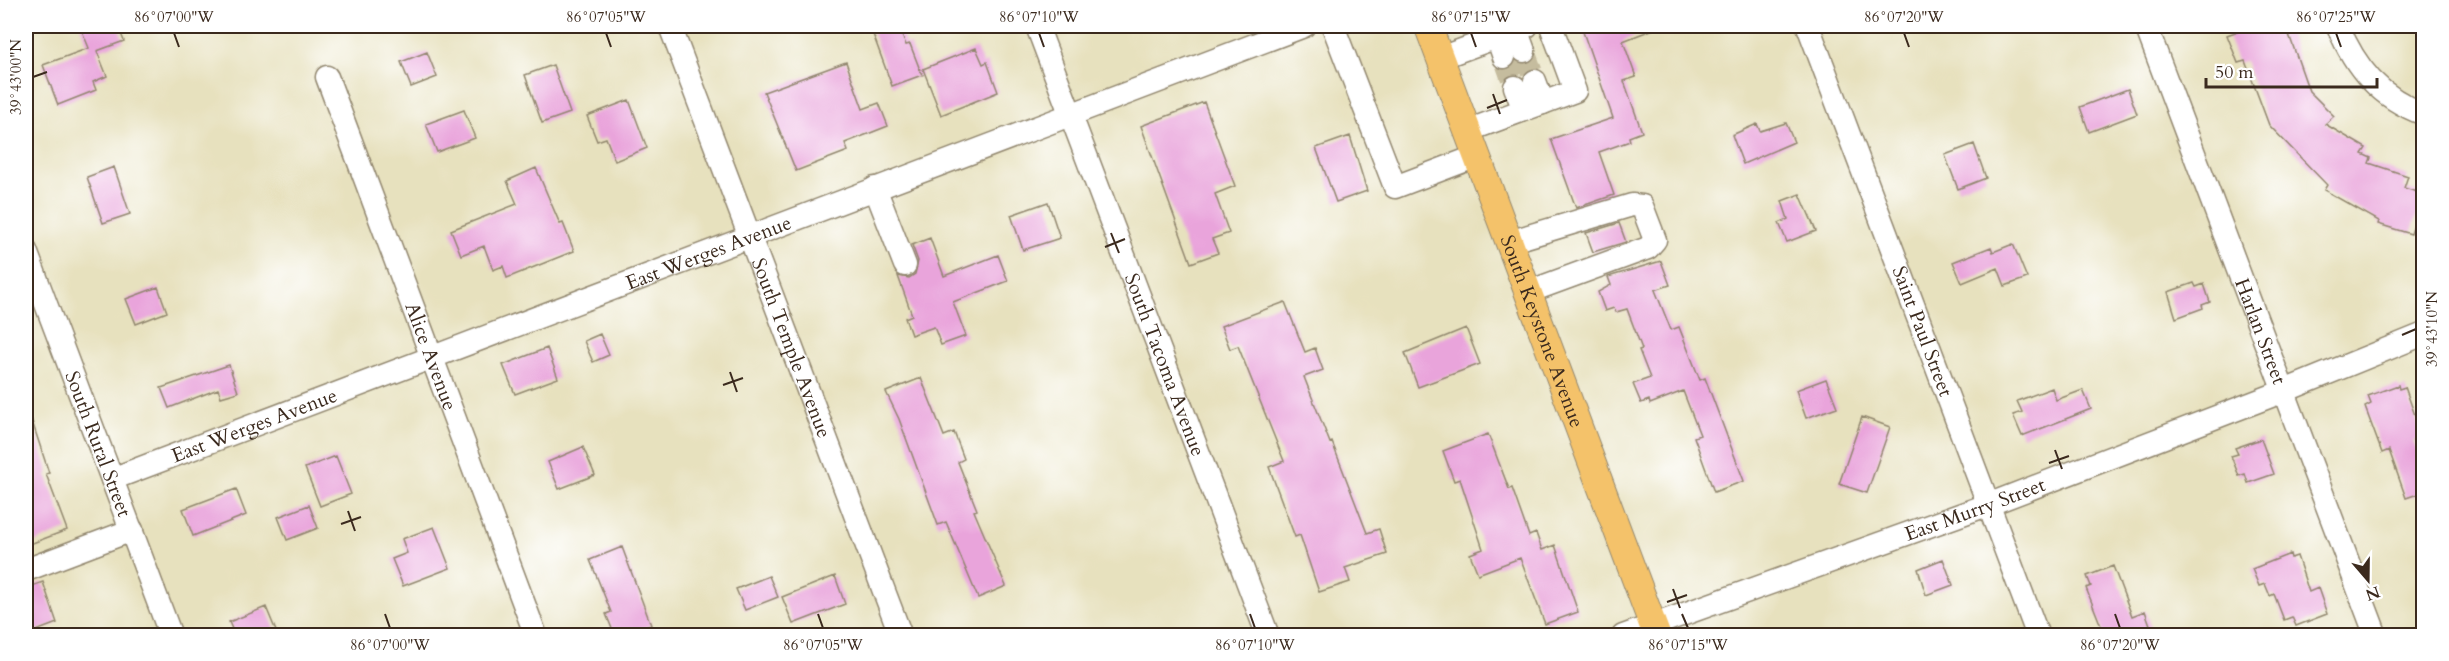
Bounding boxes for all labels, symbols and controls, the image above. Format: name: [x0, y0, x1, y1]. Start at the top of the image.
text: 86°07'00"W: [134, 7, 214, 27]
text: 86°07'05"W: [566, 7, 646, 27]
text: 86°07'10"W: [999, 7, 1079, 27]
text: 86°07'15"W: [1431, 7, 1511, 27]
text: 86°07'20"W: [1864, 7, 1944, 27]
text: 86°07'25"W: [2296, 7, 2376, 27]
text: 39°43'00"N: [6, 39, 26, 115]
scale bar: [2206, 51, 2377, 89]
text: 50 m: [2215, 60, 2254, 85]
street label: East Werges Avenue: [622, 209, 795, 296]
street label: South Keystone Avenue: [1494, 231, 1591, 431]
street label: South Temple Avenue: [745, 254, 838, 441]
street label: Saint Paul Street: [1886, 262, 1960, 401]
street label: South Tacoma Avenue: [1118, 269, 1212, 460]
street label: Harlan Street: [2229, 274, 2294, 389]
text: 39°43'10"N: [2422, 291, 2442, 367]
street label: Alice Avenue: [399, 298, 464, 414]
street label: South Rural Street: [59, 367, 139, 521]
street label: East Werges Avenue: [167, 381, 341, 469]
street label: East Murry Street: [1901, 470, 2050, 547]
north arrow: [2338, 550, 2398, 610]
text: N: [2362, 580, 2383, 606]
text: 86°07'00"W: [350, 635, 430, 655]
text: 86°07'05"W: [783, 635, 863, 655]
text: 86°07'10"W: [1215, 635, 1295, 655]
text: 86°07'15"W: [1648, 635, 1728, 655]
text: 86°07'20"W: [2080, 635, 2160, 655]

